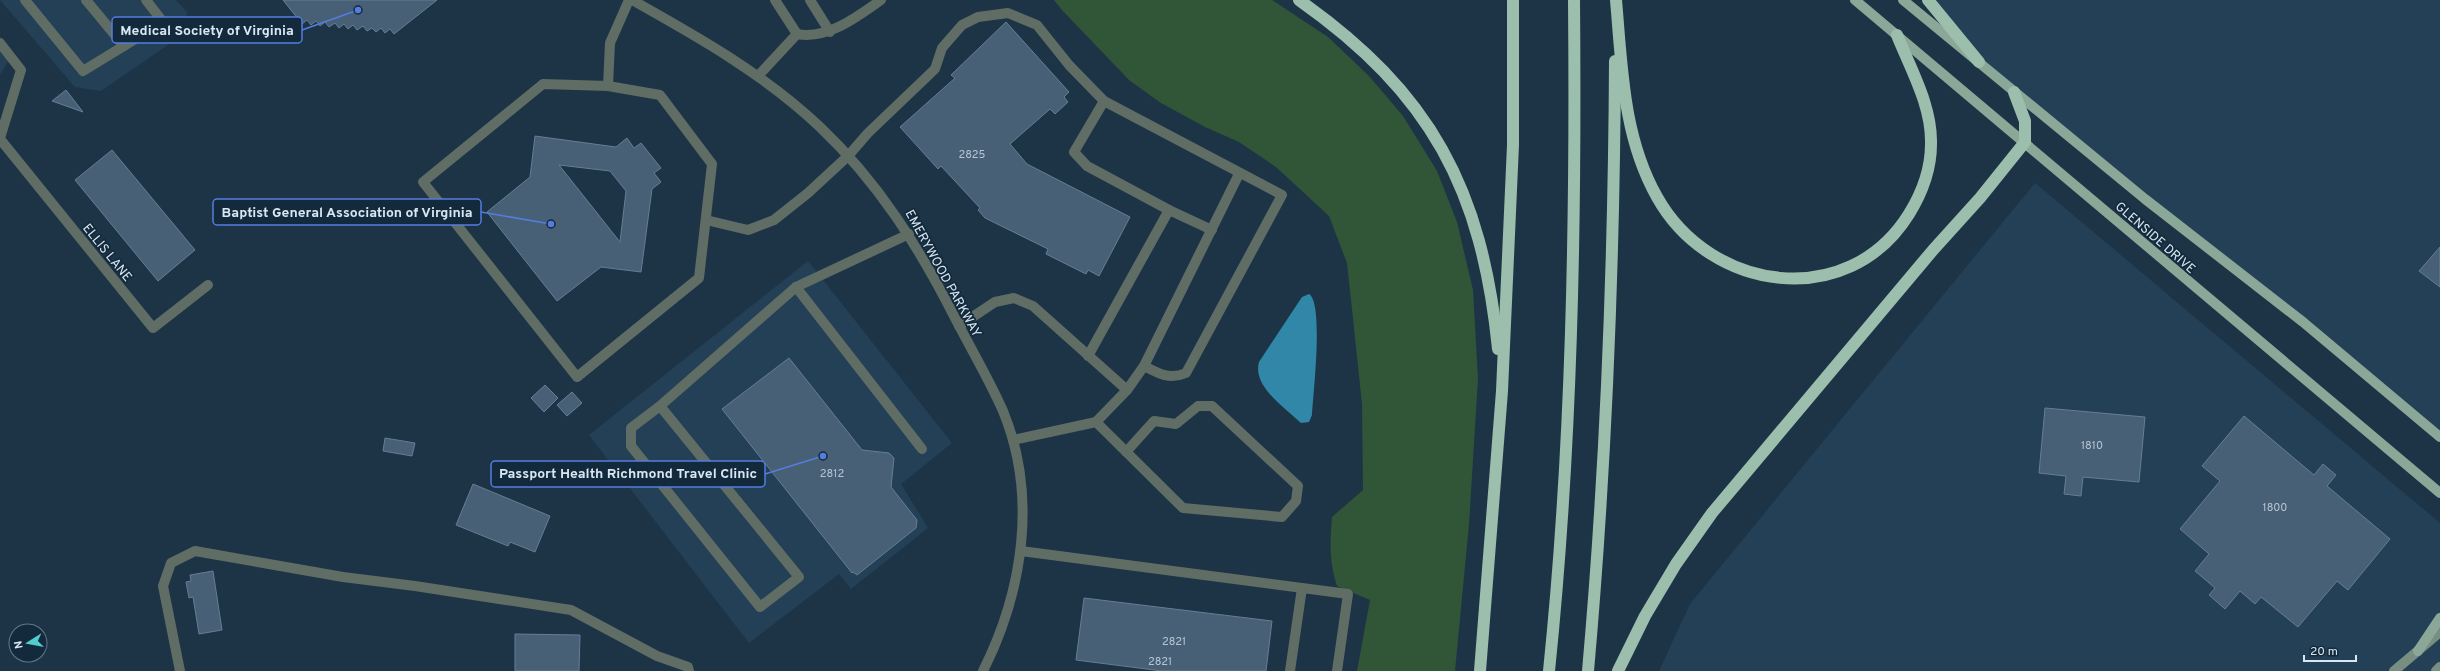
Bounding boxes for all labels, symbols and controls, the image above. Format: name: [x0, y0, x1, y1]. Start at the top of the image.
callout: Medical Society of Virginia: [112, 17, 302, 43]
text: Medical Society of Virginia: [120, 23, 294, 40]
house number: 2825: [959, 148, 986, 162]
callout: Baptist General Association of Virginia: [213, 199, 481, 225]
street label: GLENSIDE DRIVE: [2111, 199, 2198, 278]
text: Baptist General Association of Virginia: [222, 205, 472, 222]
street label: EMERYWOOD PARKWAY: [901, 207, 984, 340]
street label: ELLIS LANE: [78, 221, 135, 285]
house number: 1810: [2081, 439, 2103, 453]
callout: Passport Health Richmond Travel Clinic: [491, 461, 765, 487]
text: Passport Health Richmond Travel Clinic: [499, 466, 757, 483]
house number: 2812: [820, 467, 844, 481]
house number: 1800: [2263, 501, 2287, 515]
north arrow: [8, 623, 48, 663]
house number: 2821: [1162, 635, 1186, 649]
scale bar: [2304, 637, 2356, 663]
text: N: [12, 640, 27, 650]
text: 20 m: [2310, 644, 2338, 660]
house number: 2821: [1148, 655, 1172, 669]

